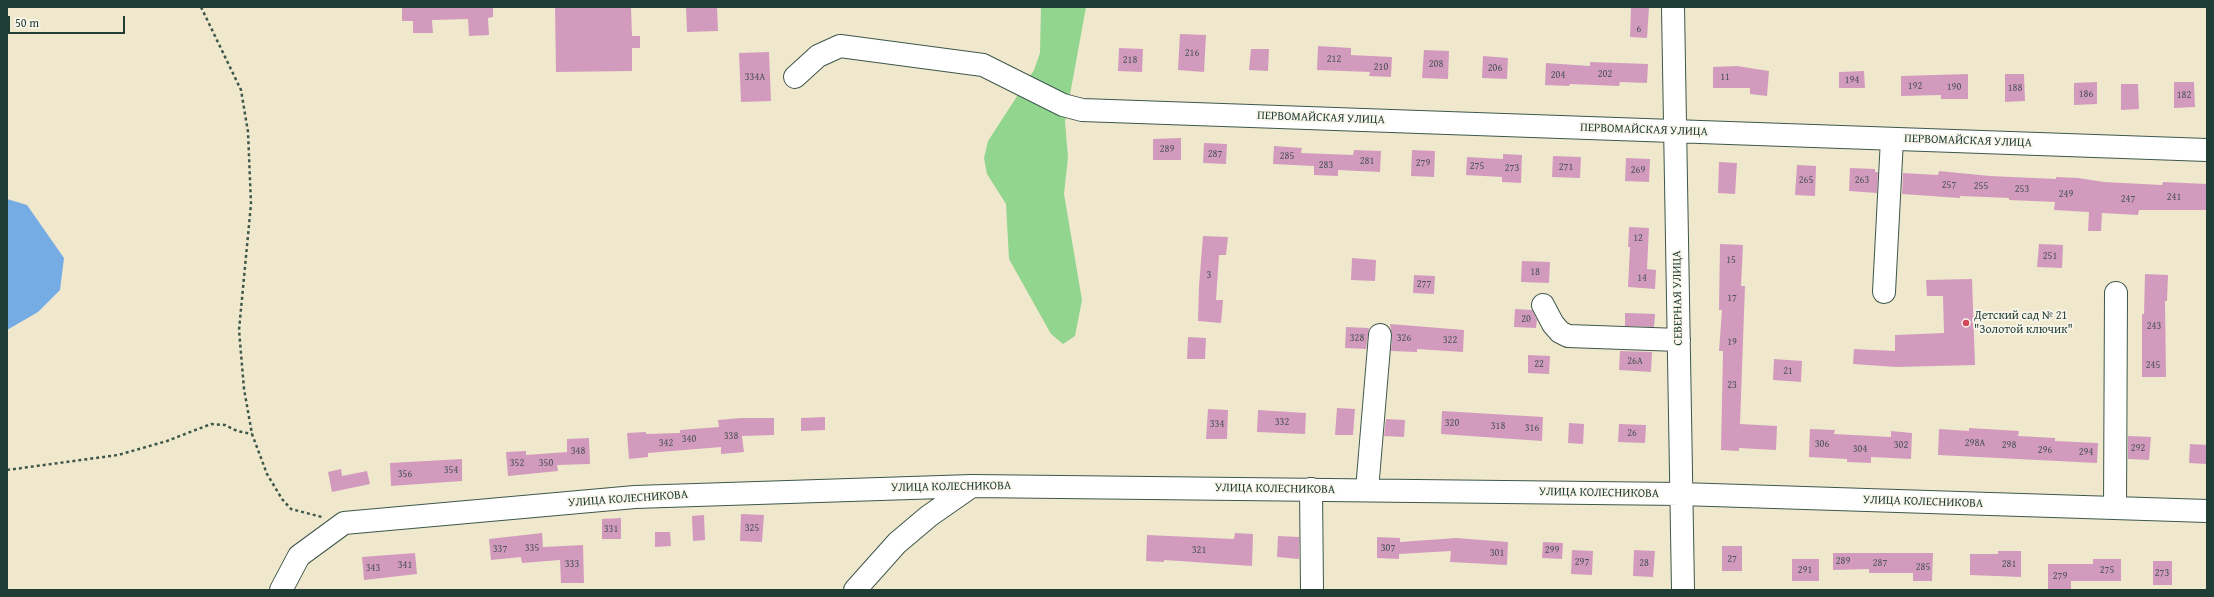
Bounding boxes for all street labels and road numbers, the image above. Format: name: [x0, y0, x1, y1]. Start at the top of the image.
street label: ПЕРВОМАЙСКАЯ УЛИЦА: [1257, 109, 1385, 127]
street label: ПЕРВОМАЙСКАЯ УЛИЦА: [1580, 121, 1708, 139]
street label: ПЕРВОМАЙСКАЯ УЛИЦА: [1904, 132, 2032, 150]
street label: СЕВЕРНАЯ УЛИЦА: [1670, 250, 1686, 346]
street label: УЛИЦА КОЛЕСНИКОВА: [891, 479, 1011, 495]
street label: УЛИЦА КОЛЕСНИКОВА: [1215, 481, 1335, 497]
street label: УЛИЦА КОЛЕСНИКОВА: [1539, 485, 1659, 501]
street label: УЛИЦА КОЛЕСНИКОВА: [567, 488, 689, 510]
street label: УЛИЦА КОЛЕСНИКОВА: [1863, 493, 1983, 511]

